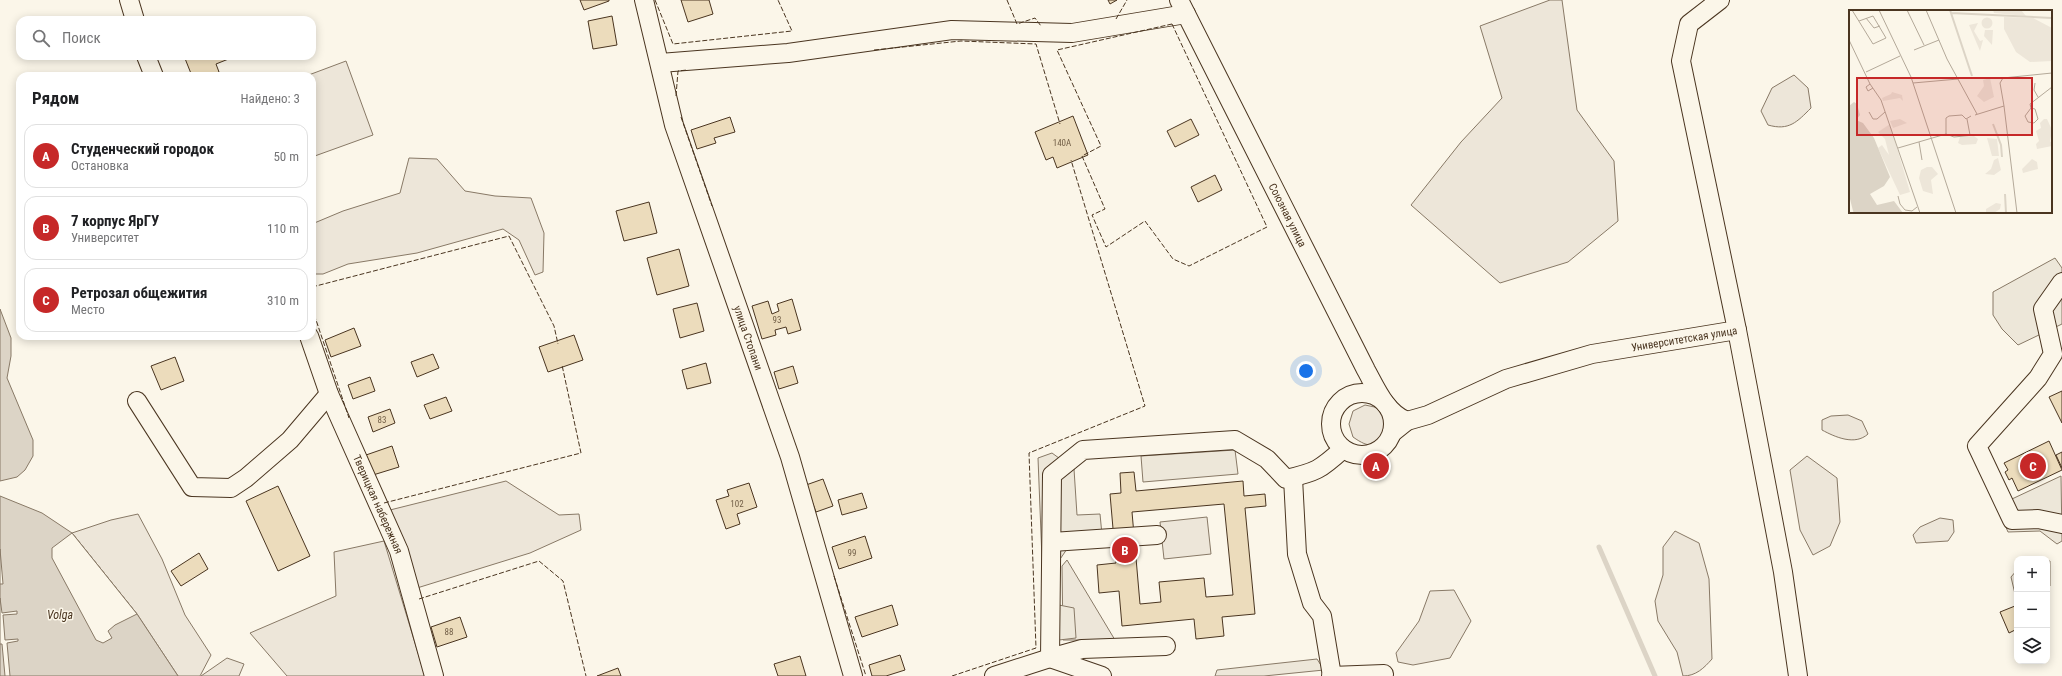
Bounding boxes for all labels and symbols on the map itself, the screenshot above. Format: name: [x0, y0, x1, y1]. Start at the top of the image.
inset map: [1849, 10, 2052, 213]
house number: 140А: [1053, 138, 1071, 148]
street label: Союзная улица: [1266, 181, 1309, 249]
street label: улица Стопани: [731, 304, 766, 372]
house number: 93: [773, 315, 781, 325]
street label: Университетская улица: [1630, 324, 1738, 354]
your location: [1296, 361, 1316, 381]
house number: 83: [378, 415, 386, 425]
pin: A: [1363, 451, 1389, 481]
pin: C: [2020, 451, 2046, 481]
street label: Тверицкая набережная: [350, 453, 406, 556]
house number: 102: [730, 499, 744, 509]
pin: B: [1112, 535, 1138, 565]
house number: 99: [848, 548, 856, 558]
water label: Volga: [47, 608, 73, 622]
house number: 88: [445, 627, 453, 637]

